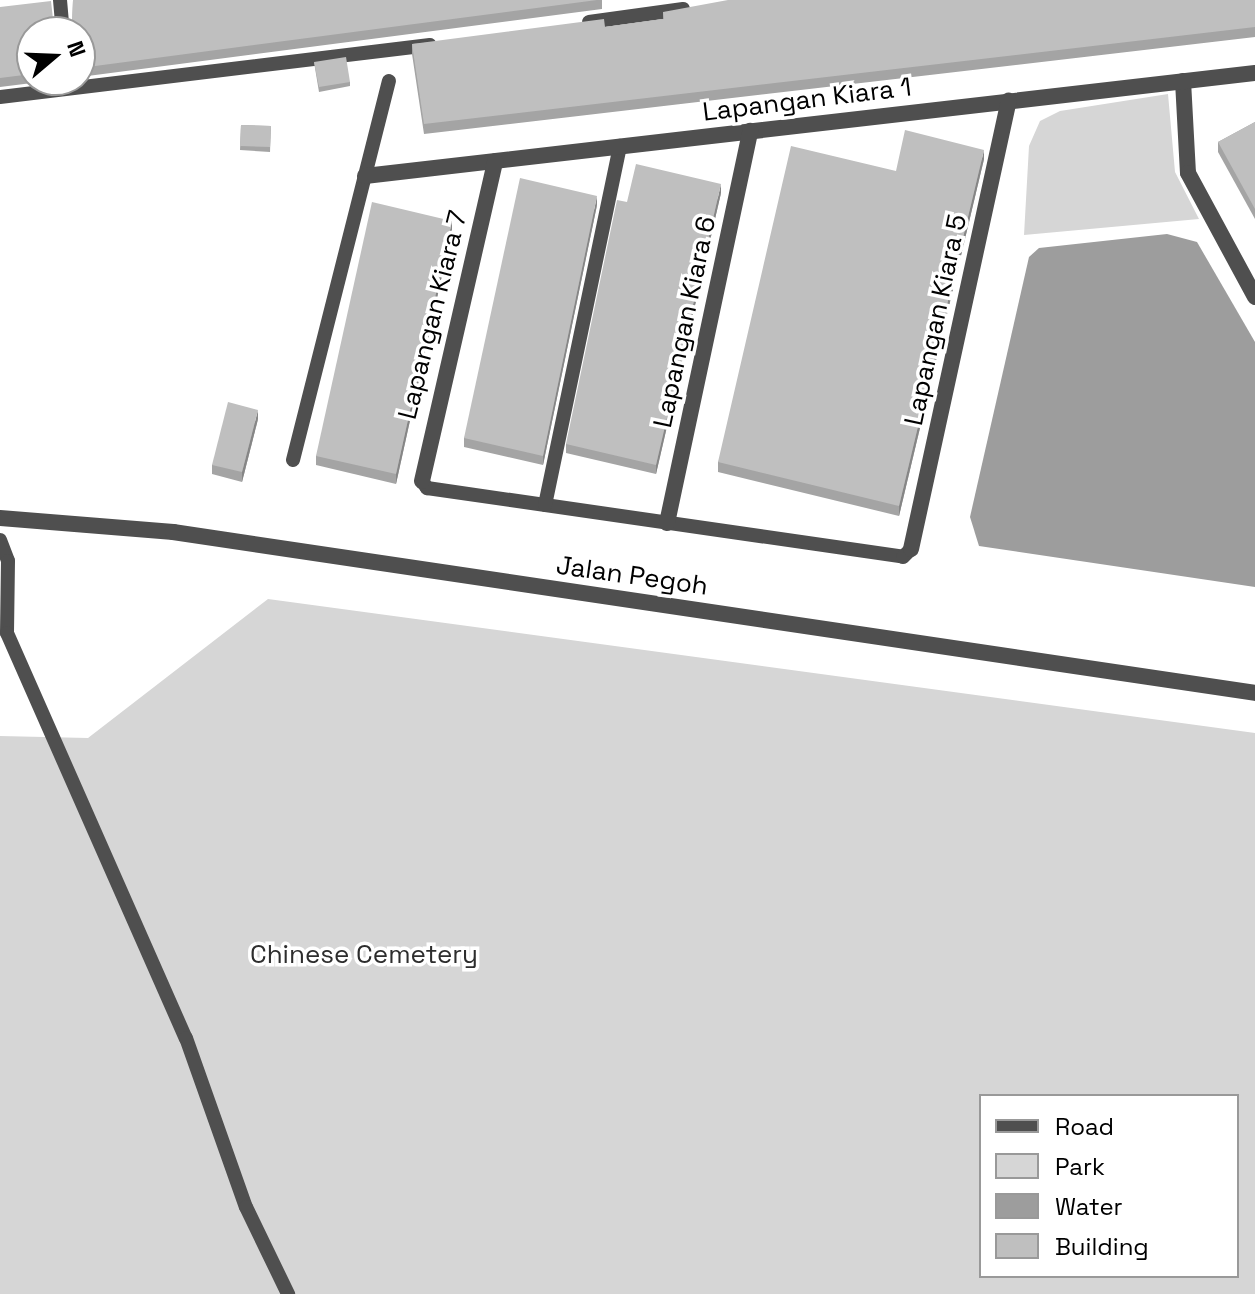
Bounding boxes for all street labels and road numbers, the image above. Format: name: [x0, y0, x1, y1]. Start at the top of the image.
street label: Lapangan Kiara 1: [701, 72, 913, 128]
street label: Lapangan Kiara 7: [392, 207, 474, 423]
street label: Lapangan Kiara 5: [898, 212, 974, 428]
street label: Lapangan Kiara 6: [647, 214, 723, 430]
street label: Jalan Pegoh: [554, 550, 710, 602]

